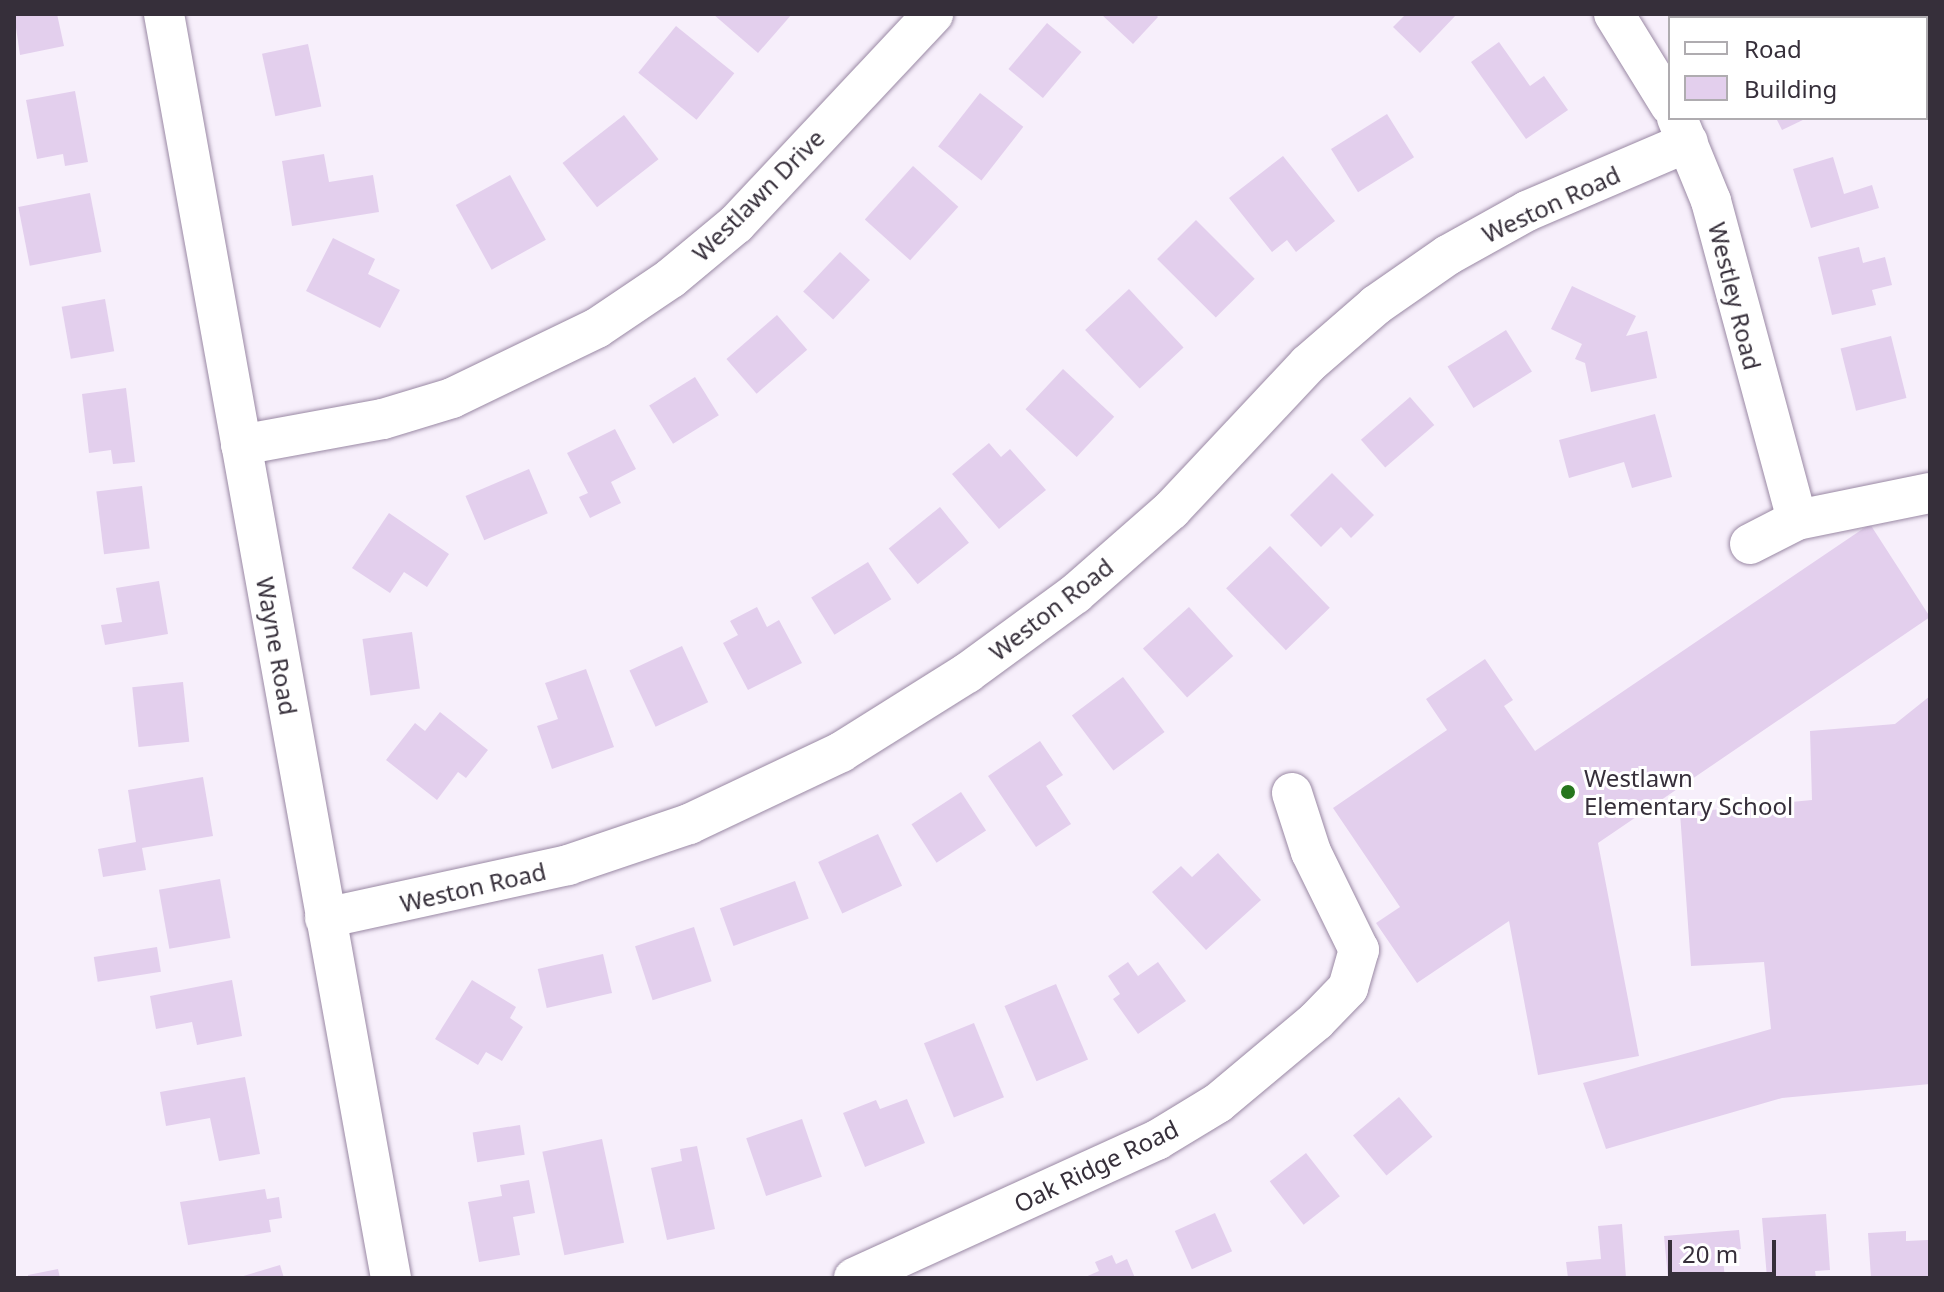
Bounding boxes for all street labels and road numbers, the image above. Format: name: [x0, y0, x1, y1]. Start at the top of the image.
street label: Westlawn Drive: [686, 123, 830, 267]
street label: Weston Road: [1477, 160, 1625, 248]
street label: Westley Road: [1703, 219, 1767, 373]
street label: Weston Road: [984, 552, 1118, 666]
street label: Wayne Road: [251, 575, 303, 717]
street label: Weston Road: [397, 856, 549, 918]
street label: Oak Ridge Road: [1009, 1114, 1183, 1218]

